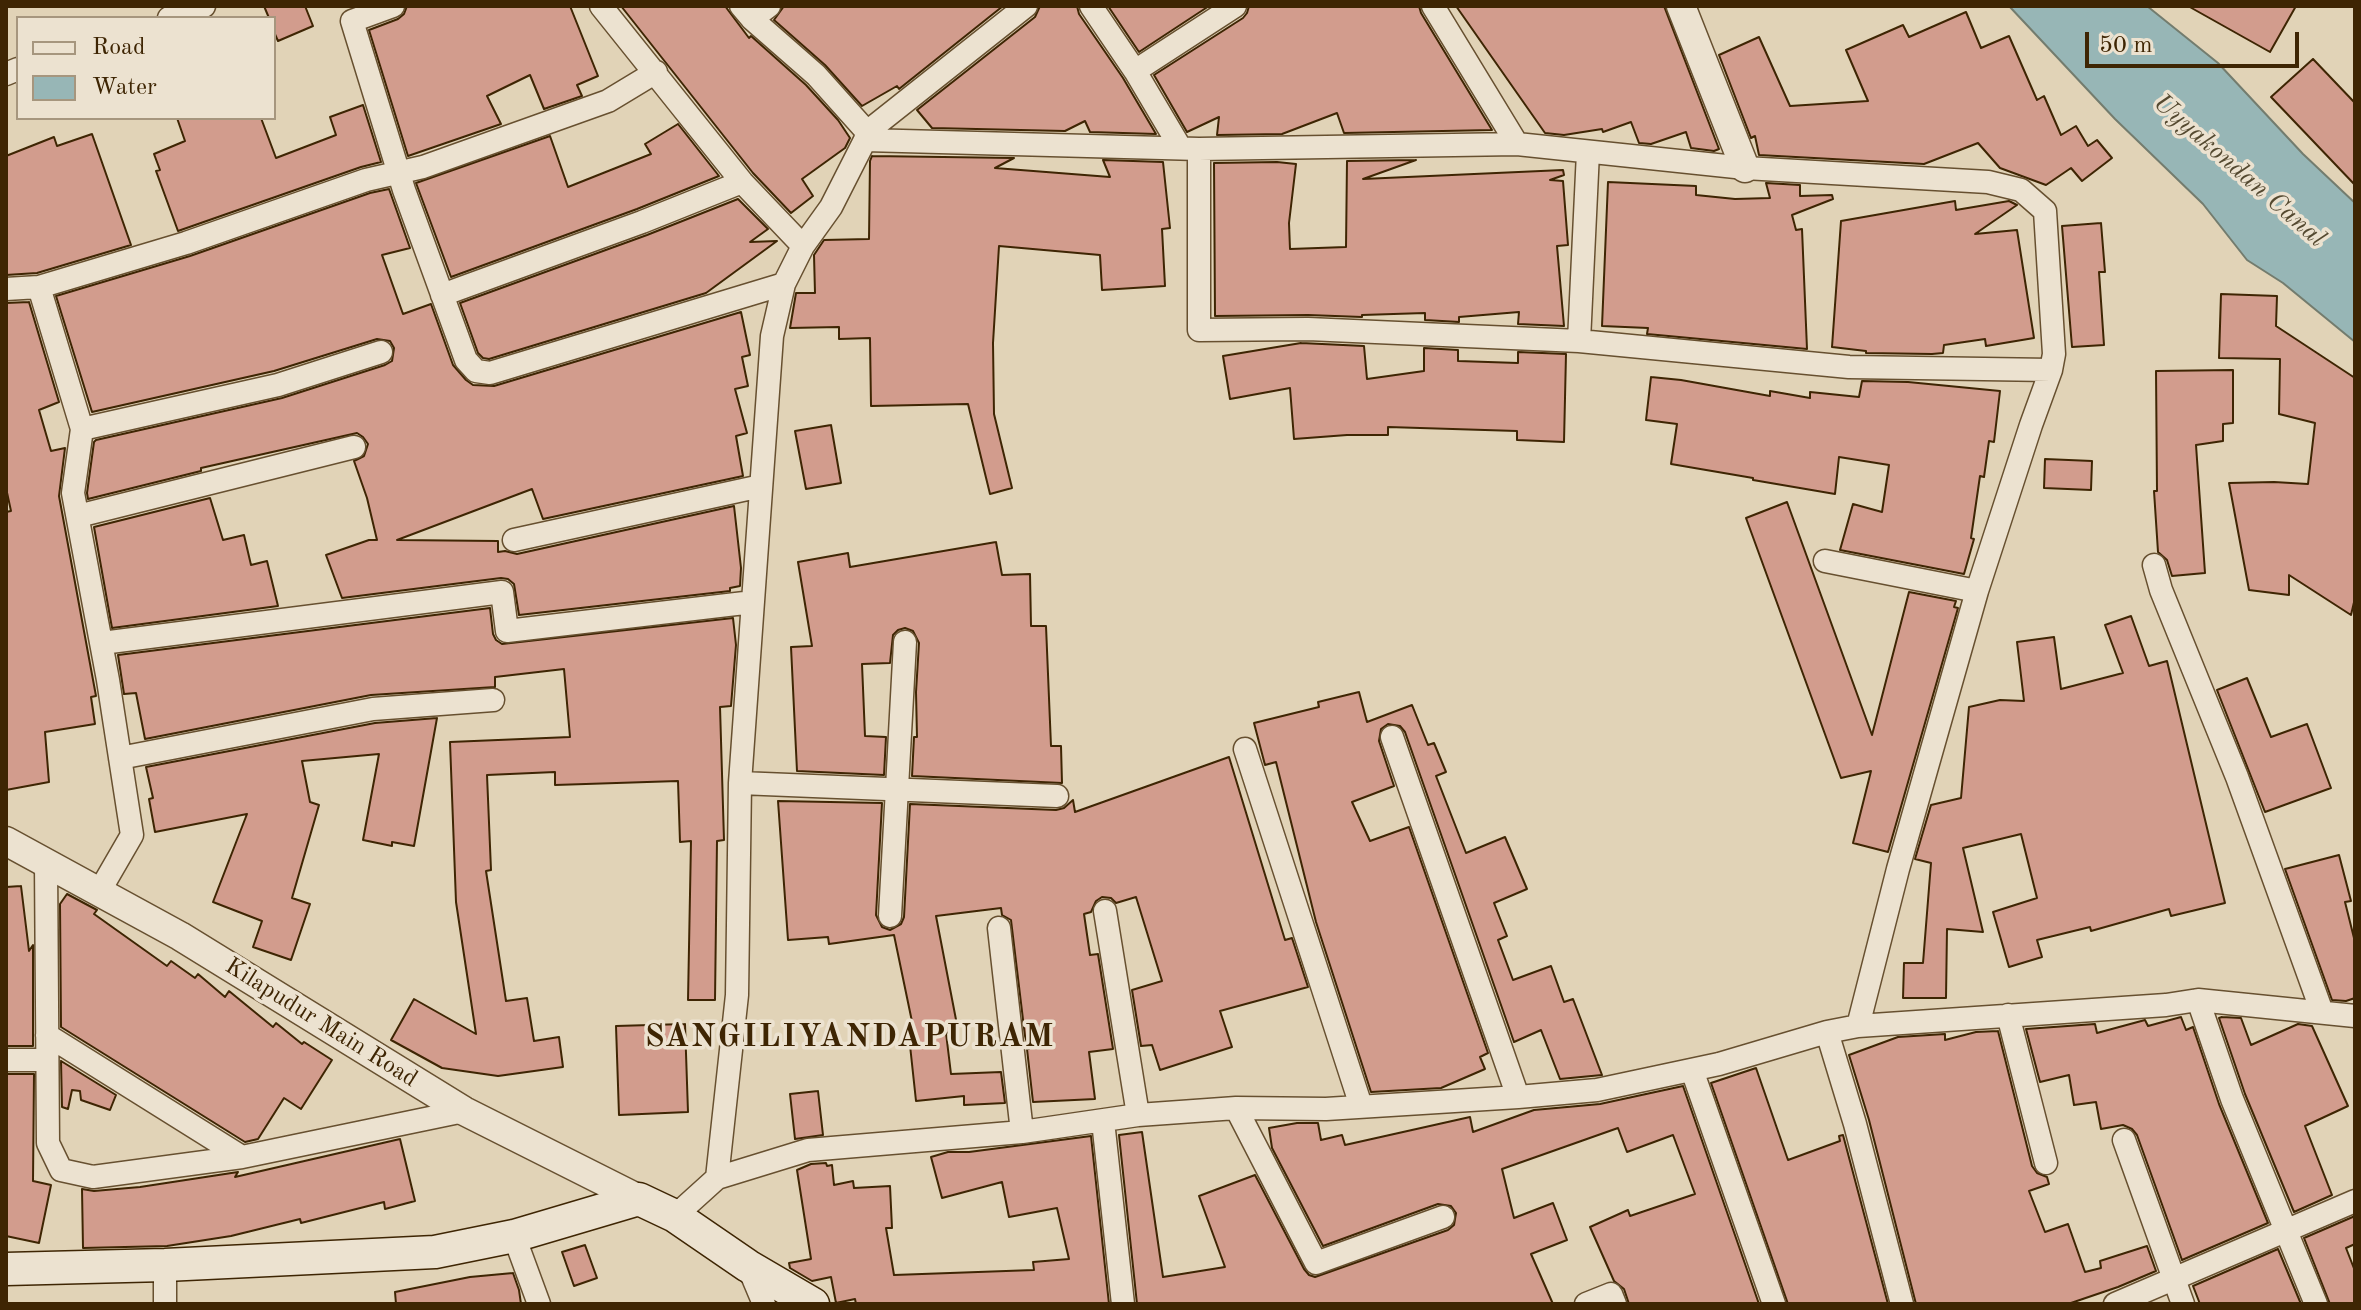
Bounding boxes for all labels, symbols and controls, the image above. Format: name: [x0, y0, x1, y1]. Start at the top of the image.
legend: [16, 16, 276, 120]
scale bar: [2089, 16, 2303, 66]
text: 50 m: [2099, 34, 2153, 58]
text: Road: [92, 36, 145, 60]
text: Water: [92, 76, 157, 100]
water label: Uyyakondan Canal: [2146, 88, 2332, 254]
street label: Kilapudur Main Road: [219, 952, 423, 1094]
district label: SANGILIYANDAPURAM: [645, 1019, 1055, 1057]

